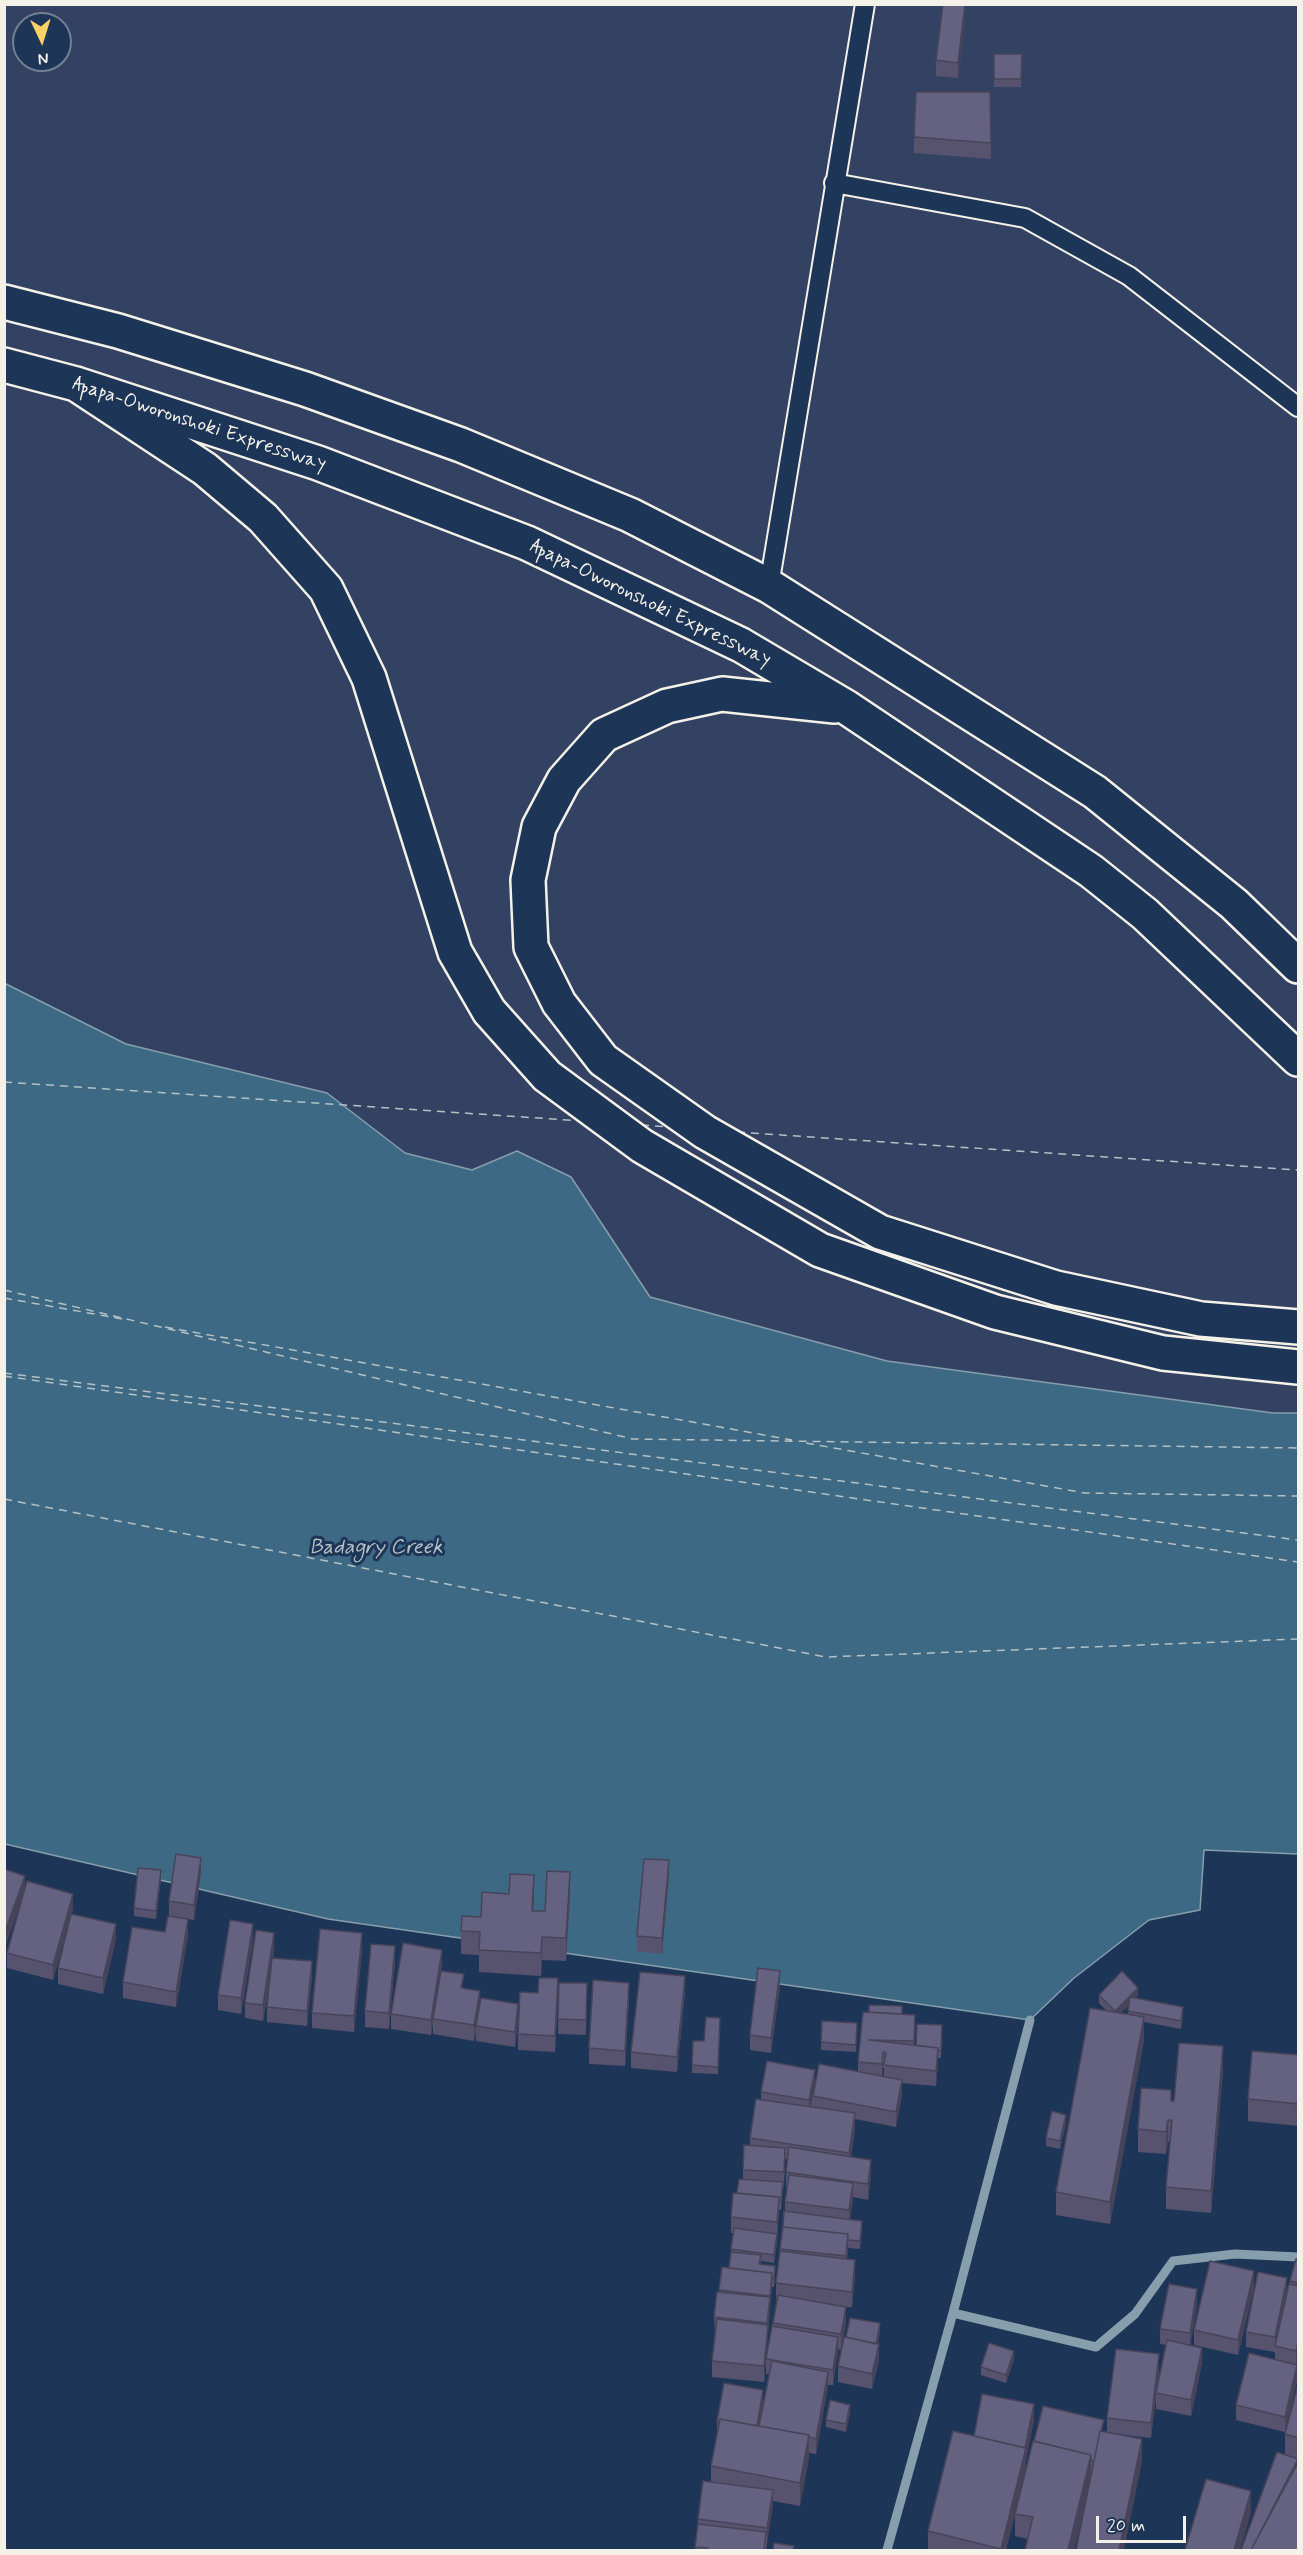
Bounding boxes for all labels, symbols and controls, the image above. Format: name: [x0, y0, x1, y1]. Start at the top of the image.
north arrow: [12, 12, 72, 72]
text: N: [37, 48, 49, 69]
street label: Apapa-Oworonshoki Expressway: [69, 373, 329, 477]
street label: Apapa-Oworonshoki Expressway: [525, 535, 775, 673]
water label: Badagry Creek: [309, 1536, 443, 1562]
scale bar: [1099, 2504, 1189, 2542]
text: 20 m: [1107, 2514, 1145, 2538]

